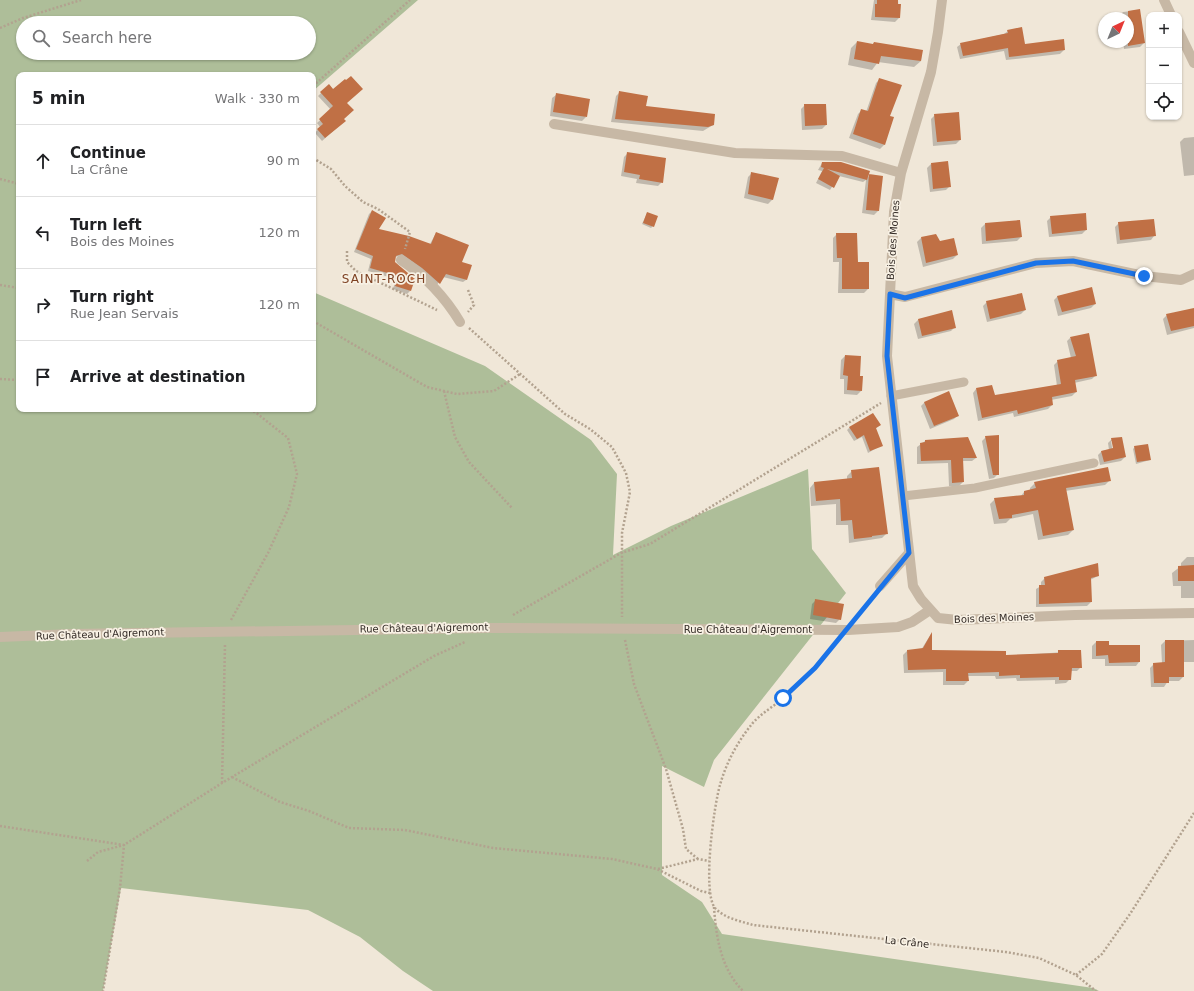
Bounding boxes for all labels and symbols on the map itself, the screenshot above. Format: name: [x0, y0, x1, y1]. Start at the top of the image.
north arrow: [1098, 12, 1134, 48]
street label: Bois des Moines: [885, 200, 901, 280]
route end: [1135, 267, 1153, 285]
district label: SAINT-ROCH: [342, 272, 426, 286]
street label: Bois des Moines: [954, 611, 1034, 625]
street label: Rue Château d'Aigremont: [360, 621, 488, 635]
street label: Rue Château d'Aigremont: [684, 624, 812, 635]
street label: Rue Château d'Aigremont: [36, 626, 165, 642]
route start: [774, 689, 792, 707]
street label: La Crâne: [884, 934, 930, 950]

